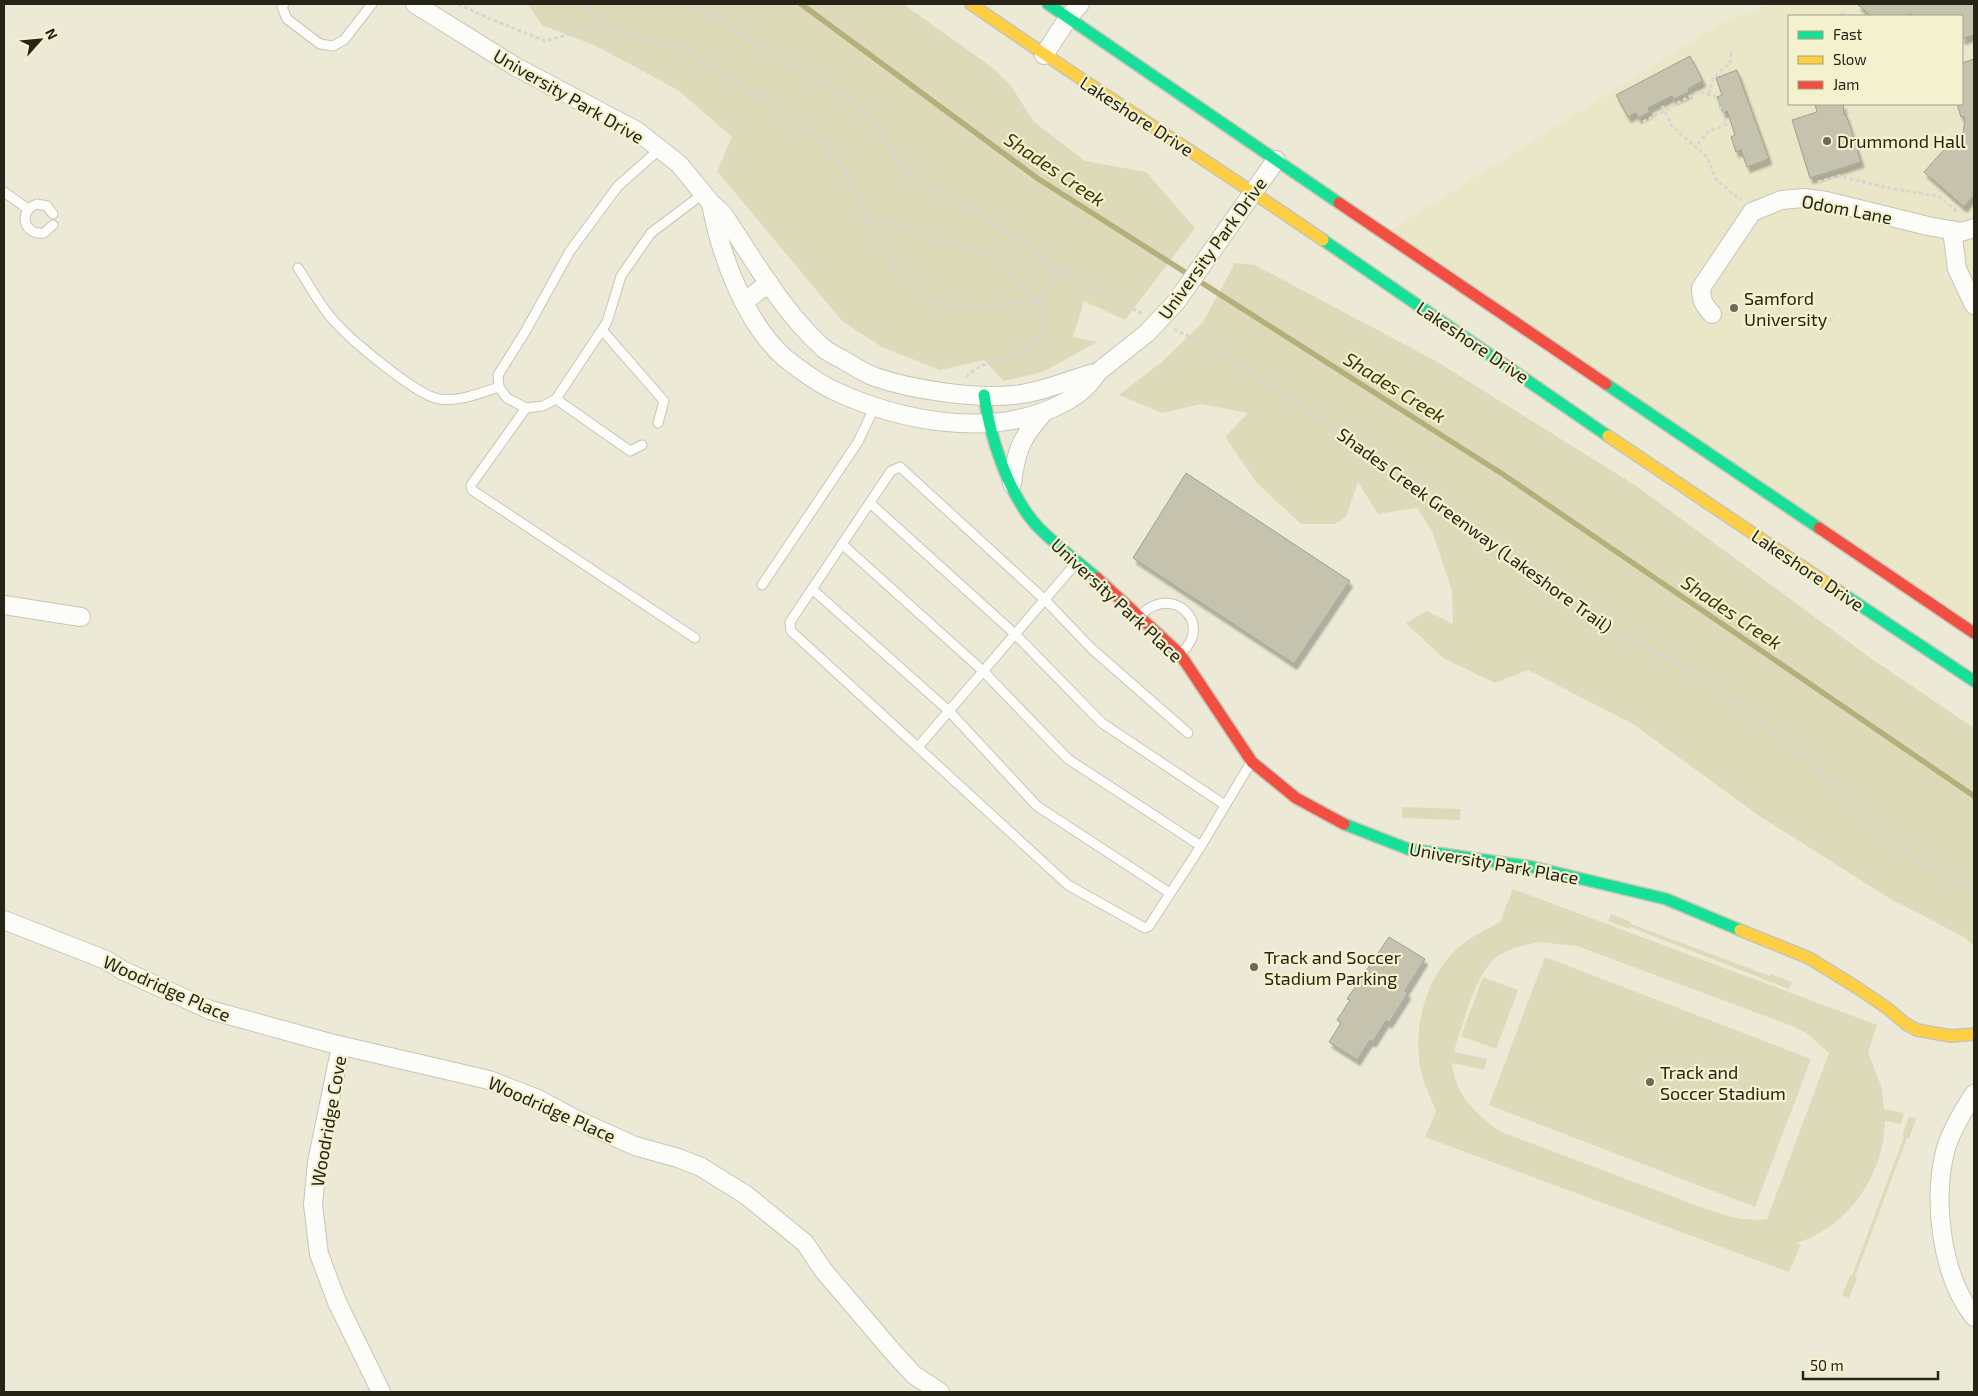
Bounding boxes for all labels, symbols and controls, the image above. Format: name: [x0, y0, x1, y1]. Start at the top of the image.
north arrow: [15, 15, 65, 65]
legend: [1788, 15, 1963, 105]
text: Fast: [1833, 25, 1863, 43]
text: N: [42, 26, 62, 42]
street label: University Park Drive: [490, 44, 648, 148]
text: Slow: [1833, 50, 1867, 68]
street label: Lakeshore Drive: [1076, 71, 1198, 161]
text: Jam: [1833, 75, 1859, 93]
water label: Shades Creek: [1001, 127, 1110, 211]
place label: Drummond Hall: [1837, 130, 1966, 152]
marker: Drummond Hall: [1821, 135, 1833, 147]
street label: University Park Drive: [1153, 173, 1271, 323]
street label: Odom Lane: [1800, 189, 1894, 229]
place label: Samford University: [1744, 287, 1828, 330]
street label: Lakeshore Drive: [1413, 296, 1533, 388]
marker: Samford University: [1728, 302, 1740, 314]
water label: Shades Creek: [1340, 347, 1450, 428]
street label: Shades Creek Greenway (Lakeshore Trail): [1333, 423, 1617, 637]
street label: Lakeshore Drive: [1748, 524, 1868, 616]
street label: University Park Place: [1047, 533, 1187, 667]
water label: Shades Creek: [1678, 570, 1787, 654]
street label: University Park Place: [1408, 837, 1580, 889]
place label: Track and Soccer Stadium Parking: [1264, 946, 1401, 989]
street label: Woodridge Place: [100, 950, 234, 1026]
marker: Track and Soccer Stadium Parking: [1248, 961, 1260, 973]
street label: Woodridge Cove: [306, 1054, 350, 1188]
place label: Track and Soccer Stadium: [1660, 1061, 1786, 1104]
street label: Woodridge Place: [485, 1071, 619, 1147]
marker: Track and Soccer Stadium: [1644, 1076, 1656, 1088]
scale bar: [1803, 1348, 1938, 1380]
text: 50 m: [1810, 1356, 1844, 1374]

